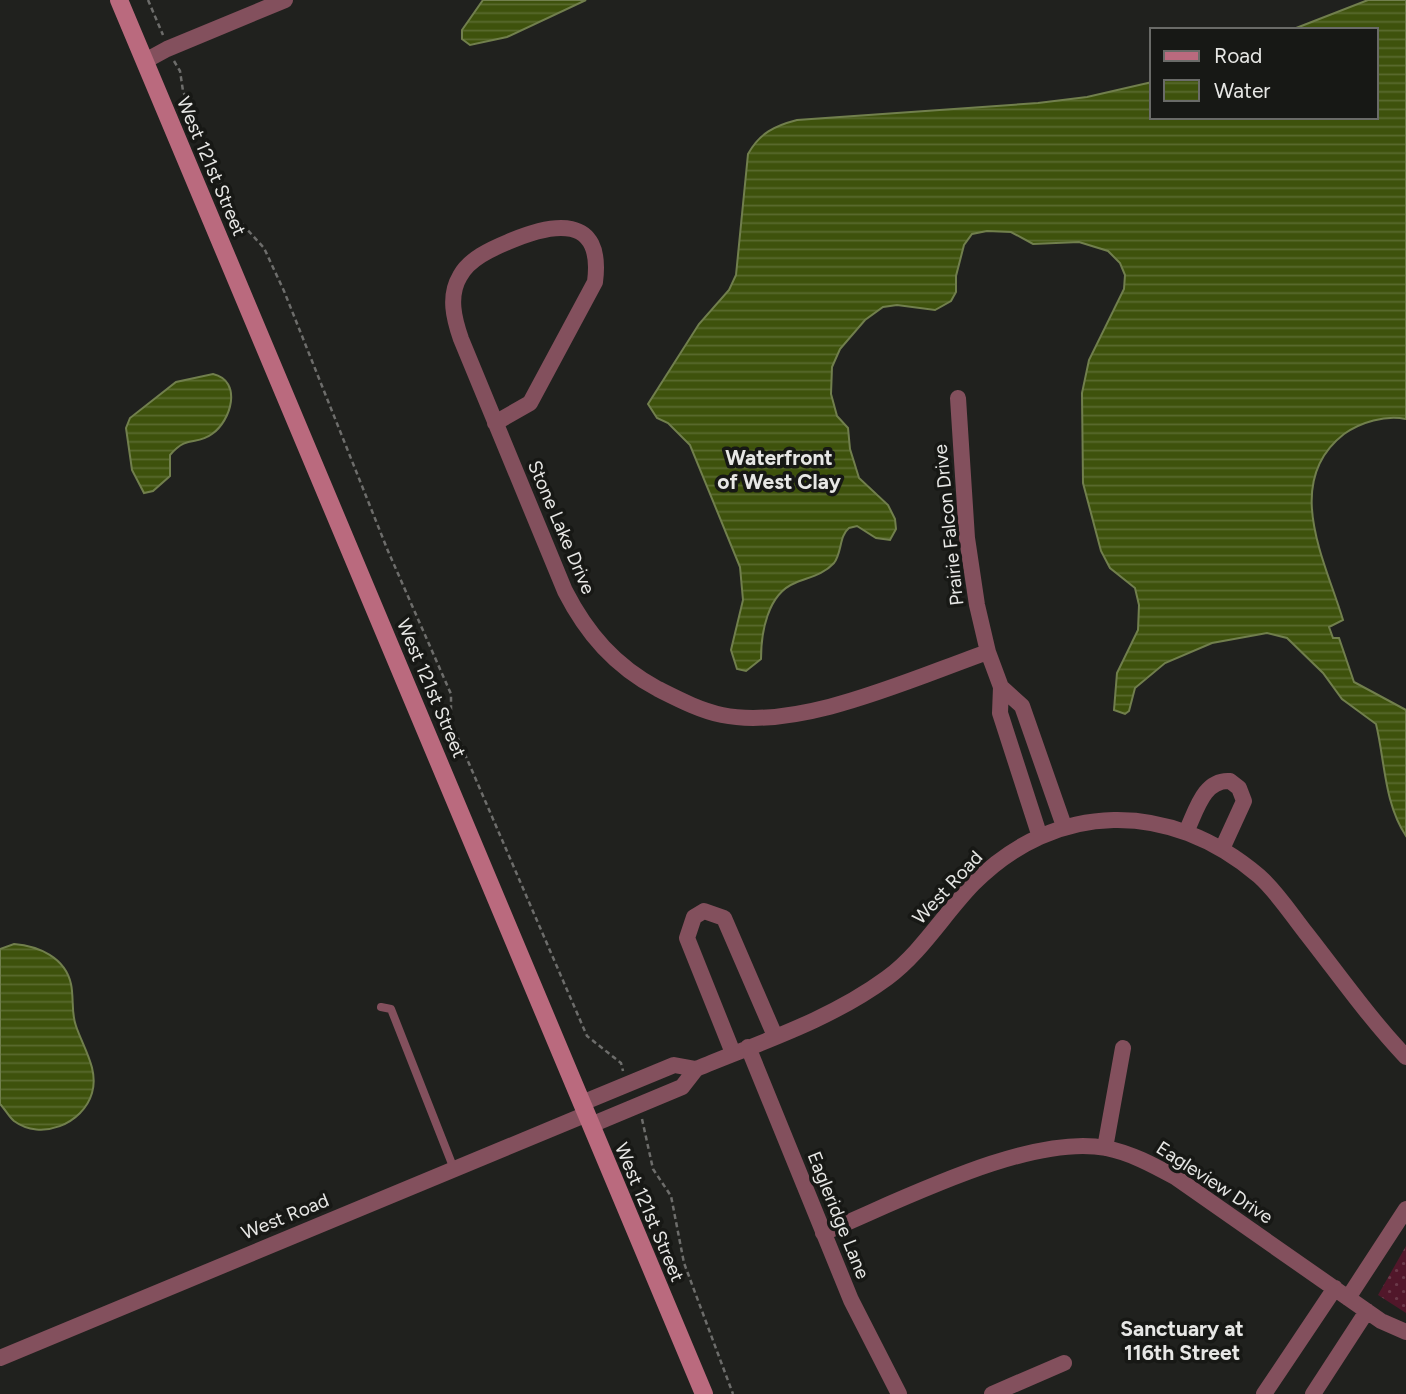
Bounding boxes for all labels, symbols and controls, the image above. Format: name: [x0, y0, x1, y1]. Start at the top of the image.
legend: [1150, 28, 1378, 119]
text: Road: [1214, 43, 1262, 68]
text: Water: [1214, 78, 1270, 103]
street label: West 121st Street: [172, 93, 251, 239]
street label: Prairie Falcon Drive: [929, 443, 968, 607]
district label: Waterfront of West Clay: [717, 445, 842, 494]
street label: Stone Lake Drive: [523, 457, 600, 598]
street label: West 121st Street: [392, 615, 471, 761]
street label: West Road: [907, 846, 987, 929]
street label: Eagleview Drive: [1152, 1136, 1277, 1229]
street label: West 121st Street: [610, 1139, 689, 1285]
street label: Eagleridge Lane: [803, 1148, 875, 1282]
street label: West Road: [238, 1189, 332, 1244]
district label: Sanctuary at 116th Street: [1120, 1316, 1244, 1365]

